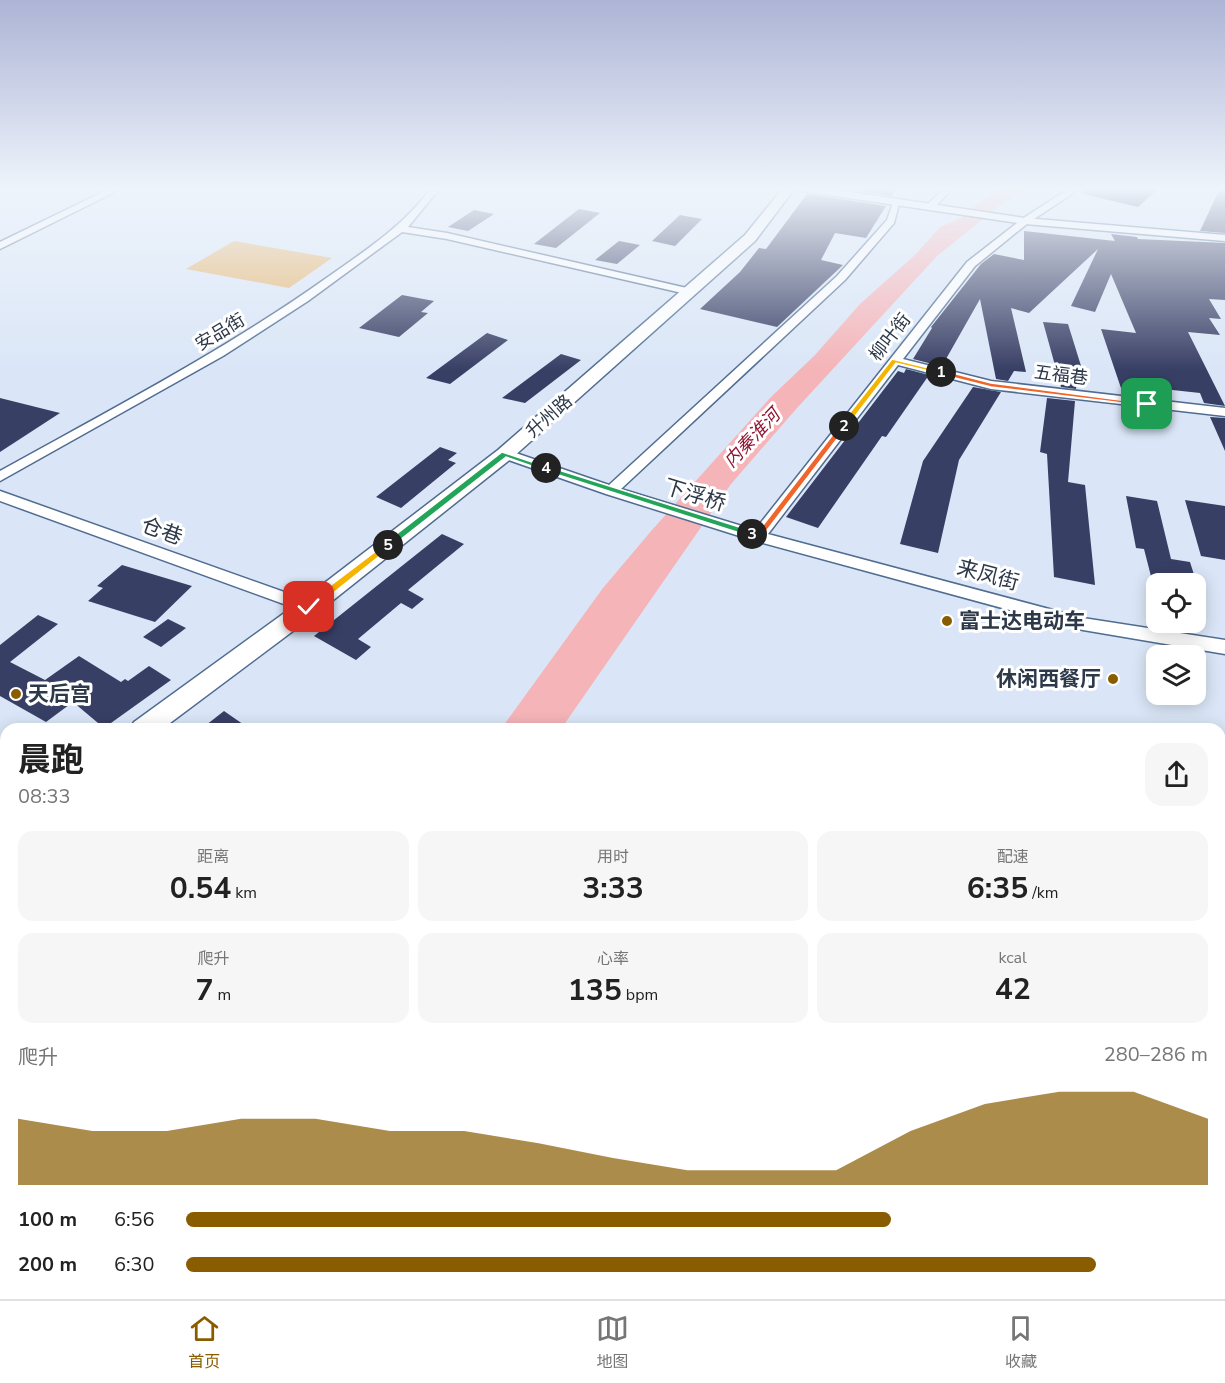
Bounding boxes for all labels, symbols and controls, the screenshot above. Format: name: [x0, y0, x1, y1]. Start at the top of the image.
street label: 安品街: [191, 308, 249, 356]
street label: 柳叶街: [864, 308, 916, 366]
pin: 1: [926, 357, 956, 387]
street label: 五福巷: [1033, 360, 1089, 390]
text: 1: [936, 361, 946, 383]
pin: [1121, 378, 1172, 429]
icon: arrive: [1130, 387, 1163, 420]
street label: 升州路: [521, 389, 577, 443]
water label: 内秦淮河: [719, 401, 787, 473]
pin: 2: [829, 411, 859, 441]
text: 2: [839, 415, 849, 437]
pin: 4: [531, 453, 561, 483]
text: 4: [541, 457, 551, 479]
street label: 下浮桥: [661, 472, 729, 518]
street label: 仓巷: [137, 511, 187, 551]
pin: 3: [737, 519, 767, 549]
text: 3: [747, 523, 757, 545]
pin: 5: [373, 530, 403, 560]
text: 5: [383, 534, 393, 556]
street label: 来凤街: [954, 553, 1022, 597]
map controls: [1146, 573, 1206, 705]
button: locate: [1146, 573, 1206, 633]
pin: [283, 581, 334, 632]
icon: check: [292, 590, 325, 623]
place label: 富士达电动车: [959, 607, 1085, 635]
marker: 富士达电动车: [940, 614, 954, 628]
button: layers: [1146, 645, 1206, 705]
place label: 休闲西餐厅: [996, 665, 1101, 693]
marker: 休闲西餐厅: [1106, 672, 1120, 686]
place label: 天后宫: [28, 680, 91, 708]
marker: 天后宫: [9, 687, 23, 701]
text: 晨跑: [18, 738, 84, 783]
button: share: [1145, 743, 1208, 806]
text: 08:33: [18, 783, 71, 810]
text: 距离: [197, 846, 229, 868]
text: 用时: [597, 846, 629, 868]
text: 配速: [997, 846, 1029, 868]
text: 0.54: [170, 868, 231, 909]
text: 3:33: [582, 868, 644, 909]
text: 6:35: [967, 868, 1028, 909]
text: km: [231, 882, 257, 904]
text: /km: [1028, 882, 1059, 904]
text: kcal: [998, 947, 1027, 969]
text: 爬升: [197, 948, 229, 970]
text: 心率: [597, 948, 629, 970]
text: 42: [995, 969, 1031, 1010]
text: 7: [195, 970, 213, 1011]
text: 135: [568, 970, 622, 1011]
text: m: [213, 984, 231, 1006]
text: bpm: [622, 984, 658, 1006]
text: 280–286 m: [1104, 1041, 1208, 1068]
text: 爬升: [18, 1044, 58, 1071]
text: 100 m: [18, 1206, 77, 1233]
text: 6:56: [114, 1206, 155, 1233]
text: 200 m: [18, 1251, 77, 1278]
text: 6:30: [114, 1251, 155, 1278]
tab: 首页: [188, 1312, 221, 1373]
tab: 地图: [596, 1312, 629, 1373]
tab: 收藏: [1004, 1312, 1037, 1373]

